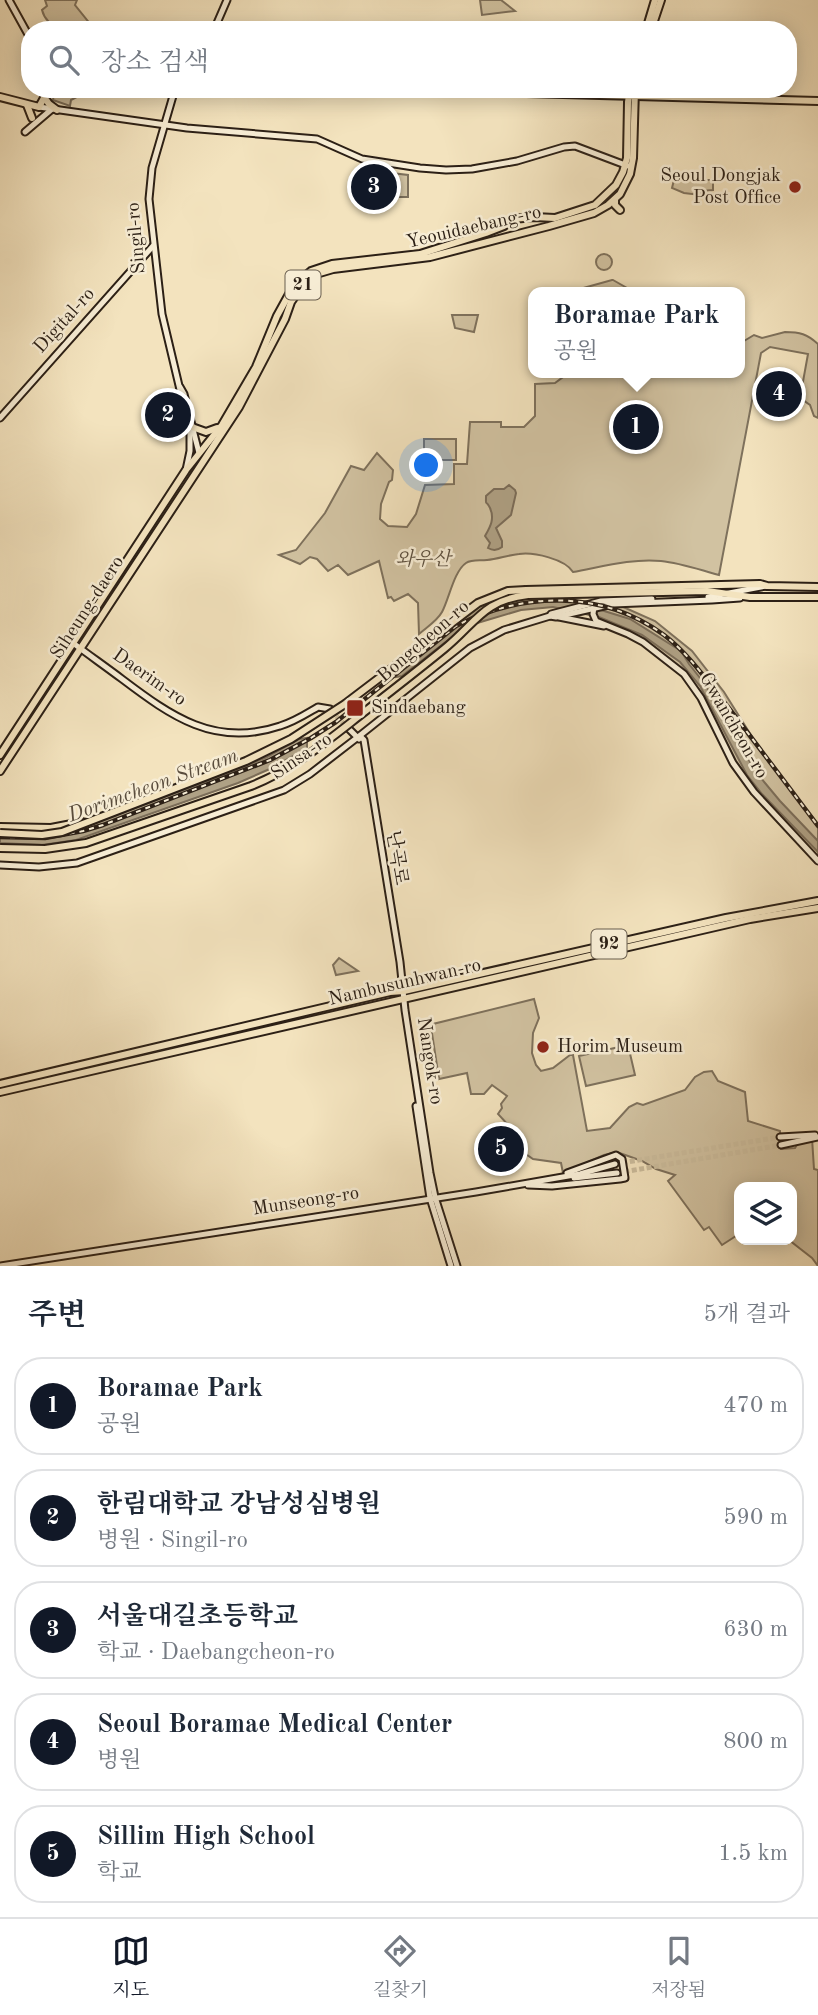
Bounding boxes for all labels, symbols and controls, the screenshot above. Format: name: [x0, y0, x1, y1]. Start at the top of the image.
search box: [21, 21, 797, 98]
icon: search: [45, 41, 83, 79]
text: 장소 검색: [101, 50, 209, 76]
pin: 3: [351, 161, 397, 213]
place label: Seoul Dongjak Post Office: [660, 167, 781, 208]
marker: Seoul Dongjak Post Office: [787, 179, 803, 195]
street label: Singil-ro: [124, 201, 150, 275]
street label: Yeouidaebang-ro: [405, 203, 543, 253]
road number: 21: [286, 270, 320, 300]
street label: Digital-ro: [31, 285, 99, 357]
popup: [528, 287, 745, 378]
text: Boramae Park: [554, 303, 719, 329]
text: 공원: [554, 340, 598, 363]
pin: 4: [756, 368, 802, 420]
pin: 2: [145, 389, 191, 441]
pin: 1: [613, 401, 659, 453]
your location: [409, 448, 443, 482]
park label: 와우산: [395, 548, 453, 570]
street label: Siheung-daero: [48, 553, 128, 663]
street label: Bongcheon-ro: [375, 597, 473, 687]
street label: Daerim-ro: [109, 646, 189, 710]
street label: Gwancheon-ro: [695, 670, 771, 782]
marker: Sindaebang: [345, 698, 365, 718]
place label: Sindaebang: [371, 699, 467, 718]
street label: Sinsa-ro: [268, 730, 336, 784]
water label: Dorimcheon Stream: [64, 745, 241, 827]
street label: 난곡로: [382, 829, 412, 887]
road number: 92: [592, 930, 626, 959]
street label: Nambusunhwan-ro: [327, 956, 483, 1010]
street label: Nangok-ro: [413, 1016, 445, 1106]
place label: Horim Museum: [557, 1038, 683, 1057]
marker: Horim Museum: [535, 1039, 551, 1055]
pin: 5: [478, 1123, 524, 1175]
map controls: [734, 1182, 797, 1245]
button: layers: [734, 1182, 797, 1245]
street label: Munseong-ro: [251, 1184, 361, 1220]
text: 주변: [28, 1301, 86, 1331]
text: 5개 결과: [704, 1303, 790, 1326]
text: Boramae Park: [97, 1376, 263, 1402]
text: 1: [46, 1394, 60, 1417]
text: 470 m: [723, 1394, 788, 1417]
text: 공원: [97, 1413, 141, 1436]
text: 한림대학교 강남성심병원: [97, 1492, 381, 1518]
text: 2: [46, 1506, 60, 1529]
text: 590 m: [723, 1506, 788, 1529]
text: 병원 · Singil-ro: [97, 1529, 248, 1552]
text: 서울대길초등학교: [97, 1604, 298, 1630]
text: 3: [46, 1618, 60, 1641]
text: 630 m: [723, 1618, 788, 1641]
text: 학교 · Daebangcheon-ro: [97, 1641, 335, 1664]
text: Seoul Boramae Medical Center: [97, 1712, 452, 1738]
text: 4: [46, 1730, 60, 1753]
text: 800 m: [723, 1730, 788, 1753]
text: 병원: [97, 1749, 141, 1772]
text: Sillim High School: [97, 1824, 315, 1850]
text: 5: [46, 1842, 60, 1865]
text: 1.5 km: [718, 1842, 788, 1865]
text: 학교: [97, 1861, 141, 1884]
tab: 지도: [112, 1932, 150, 2003]
tab: 길찾기: [373, 1932, 428, 2003]
tab: 저장됨: [651, 1932, 706, 2003]

